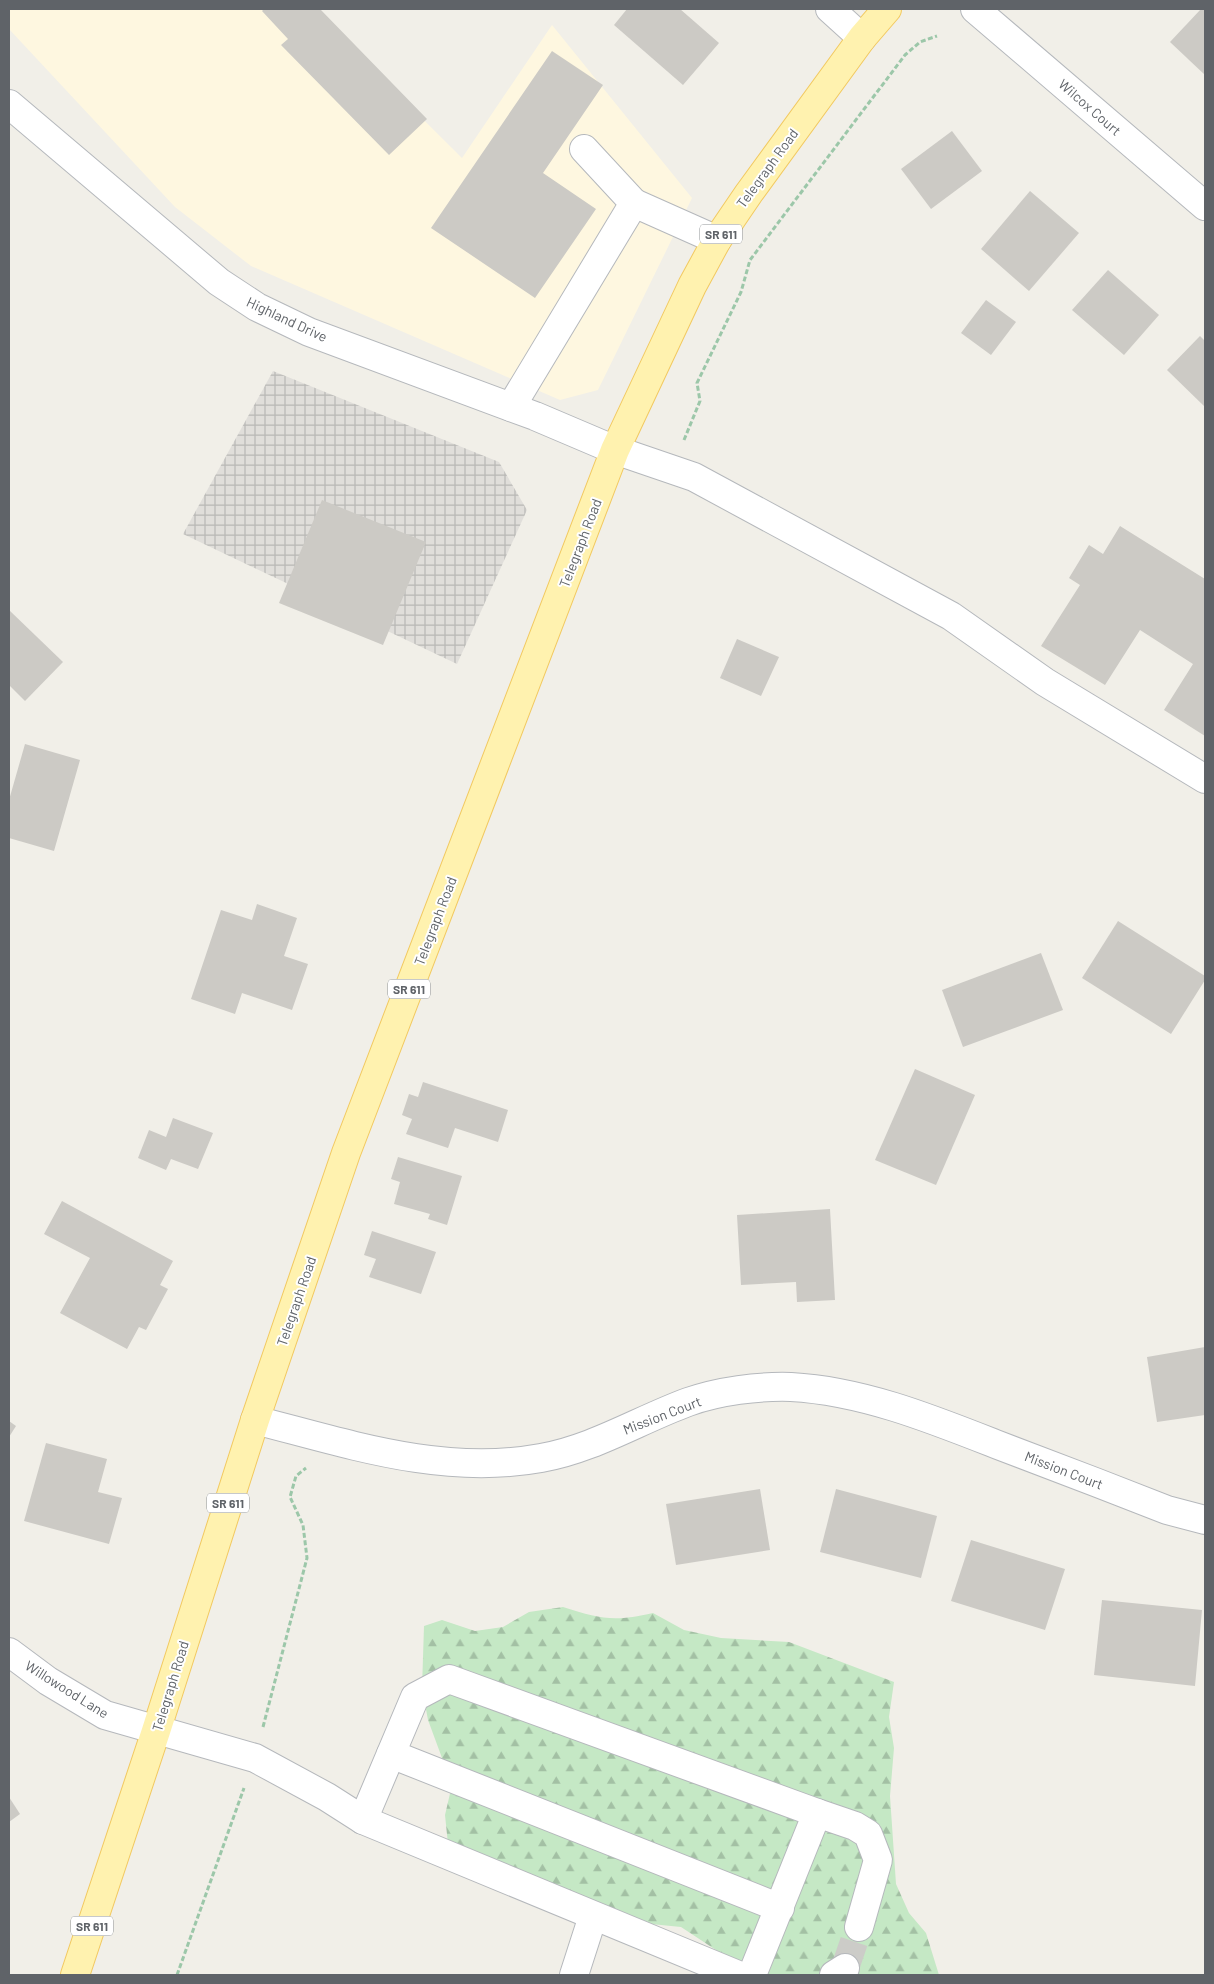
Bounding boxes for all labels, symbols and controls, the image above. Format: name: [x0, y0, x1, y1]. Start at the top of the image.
street label: Wilcox Court: [1055, 75, 1125, 139]
street label: Telegraph Road: [733, 125, 801, 211]
road number: SR 611: [700, 224, 742, 243]
street label: Highland Drive: [244, 293, 330, 345]
street label: Telegraph Road: [555, 496, 605, 590]
street label: Telegraph Road: [410, 874, 460, 968]
road number: SR 611: [388, 980, 430, 999]
street label: Telegraph Road: [273, 1254, 319, 1348]
street label: Mission Court: [620, 1392, 704, 1438]
street label: Mission Court: [1022, 1447, 1106, 1493]
road number: SR 611: [207, 1494, 249, 1512]
street label: Telegraph Road: [148, 1639, 192, 1733]
street label: Willowood Lane: [22, 1657, 112, 1721]
road number: SR 611: [71, 1916, 113, 1935]

